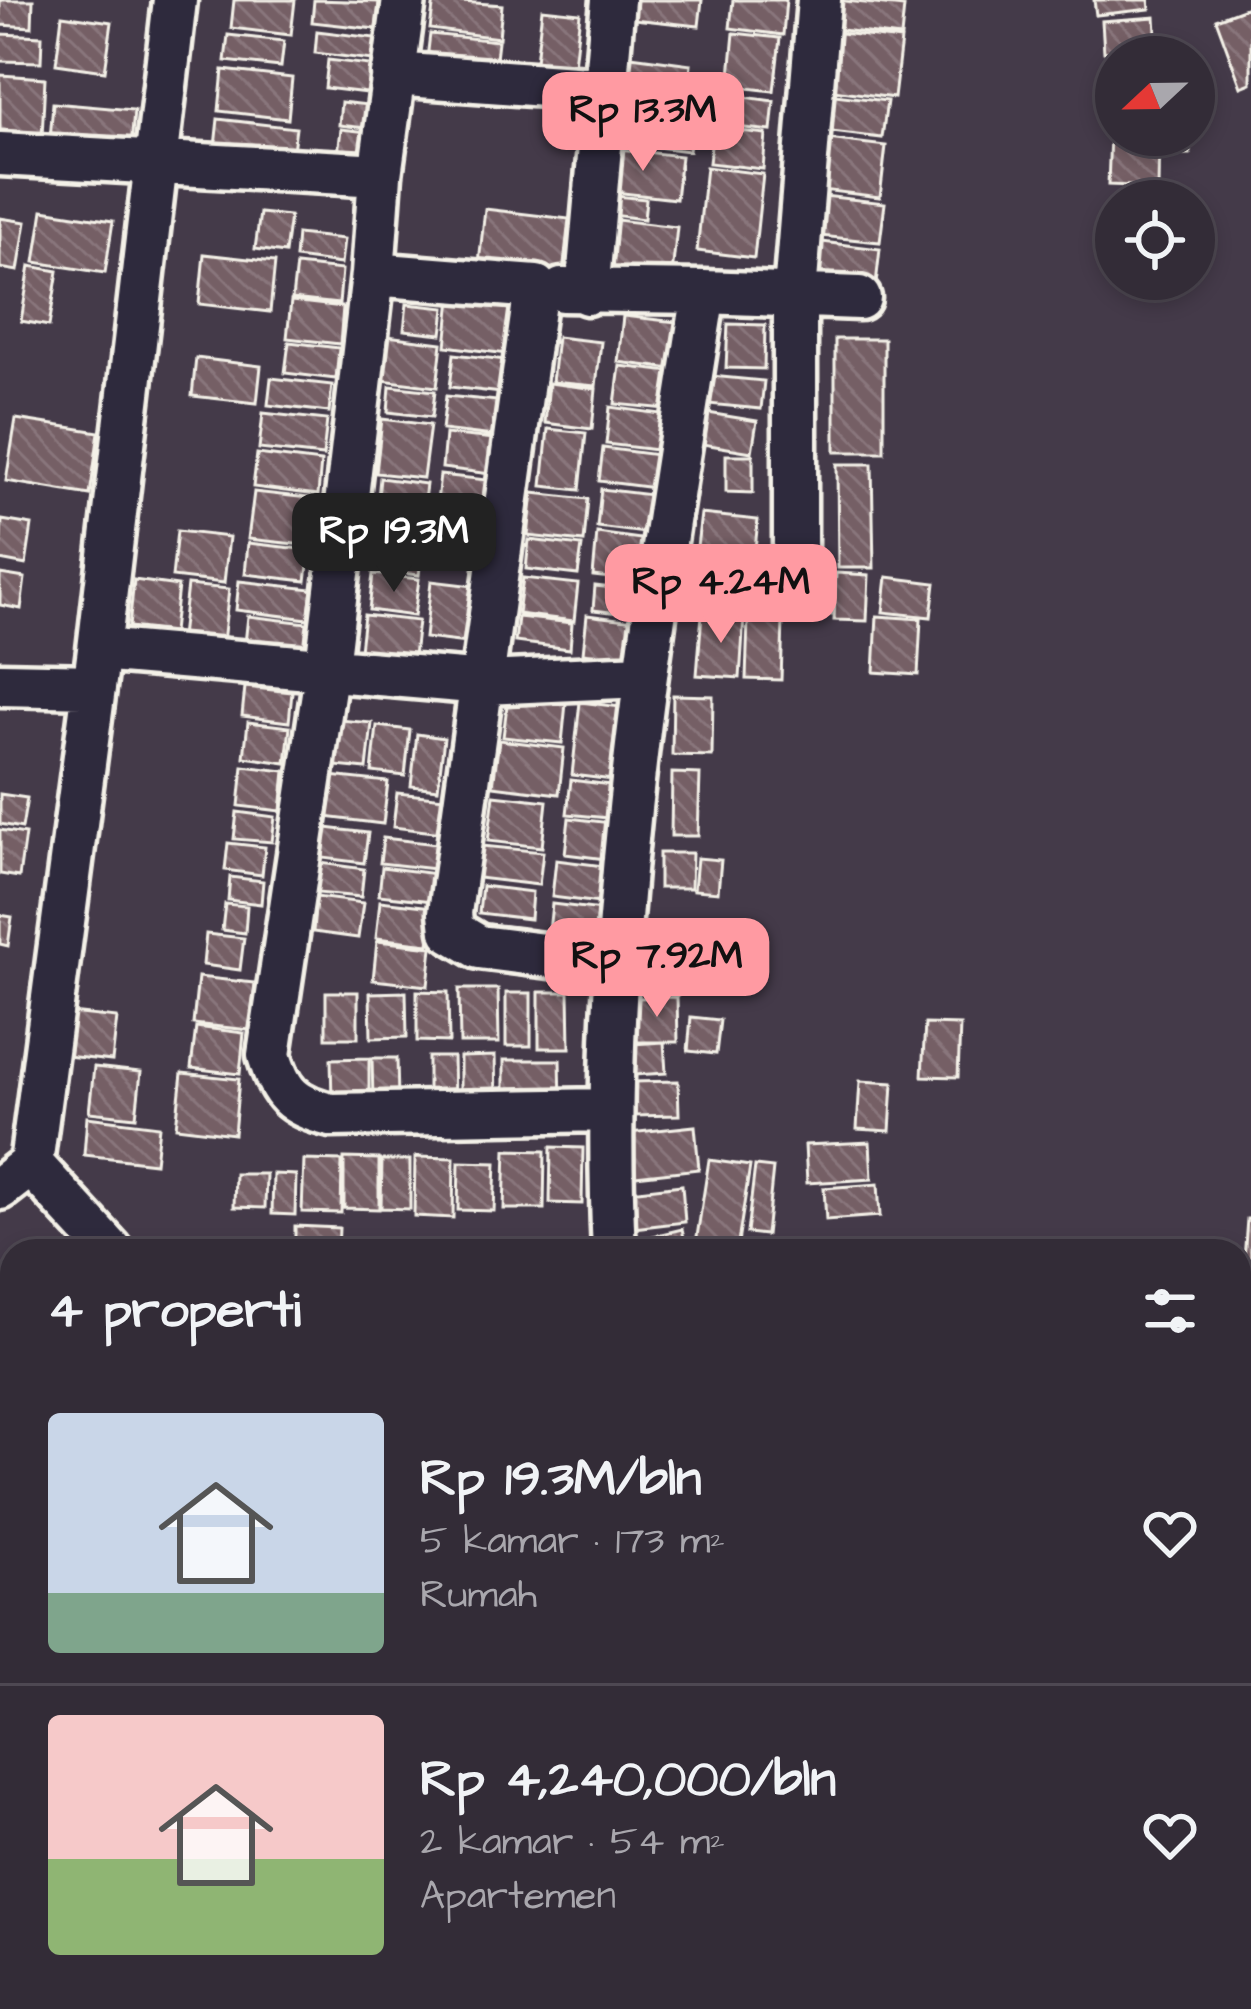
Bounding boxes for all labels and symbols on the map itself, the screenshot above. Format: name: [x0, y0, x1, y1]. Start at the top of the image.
north arrow: [1095, 36, 1215, 156]
pin: Rp 13.3M: [519, 72, 767, 174]
pin: Rp 19.3M: [270, 493, 518, 595]
pin: Rp 4.24M: [597, 544, 845, 646]
pin: Rp 7.92M: [533, 918, 781, 1020]

